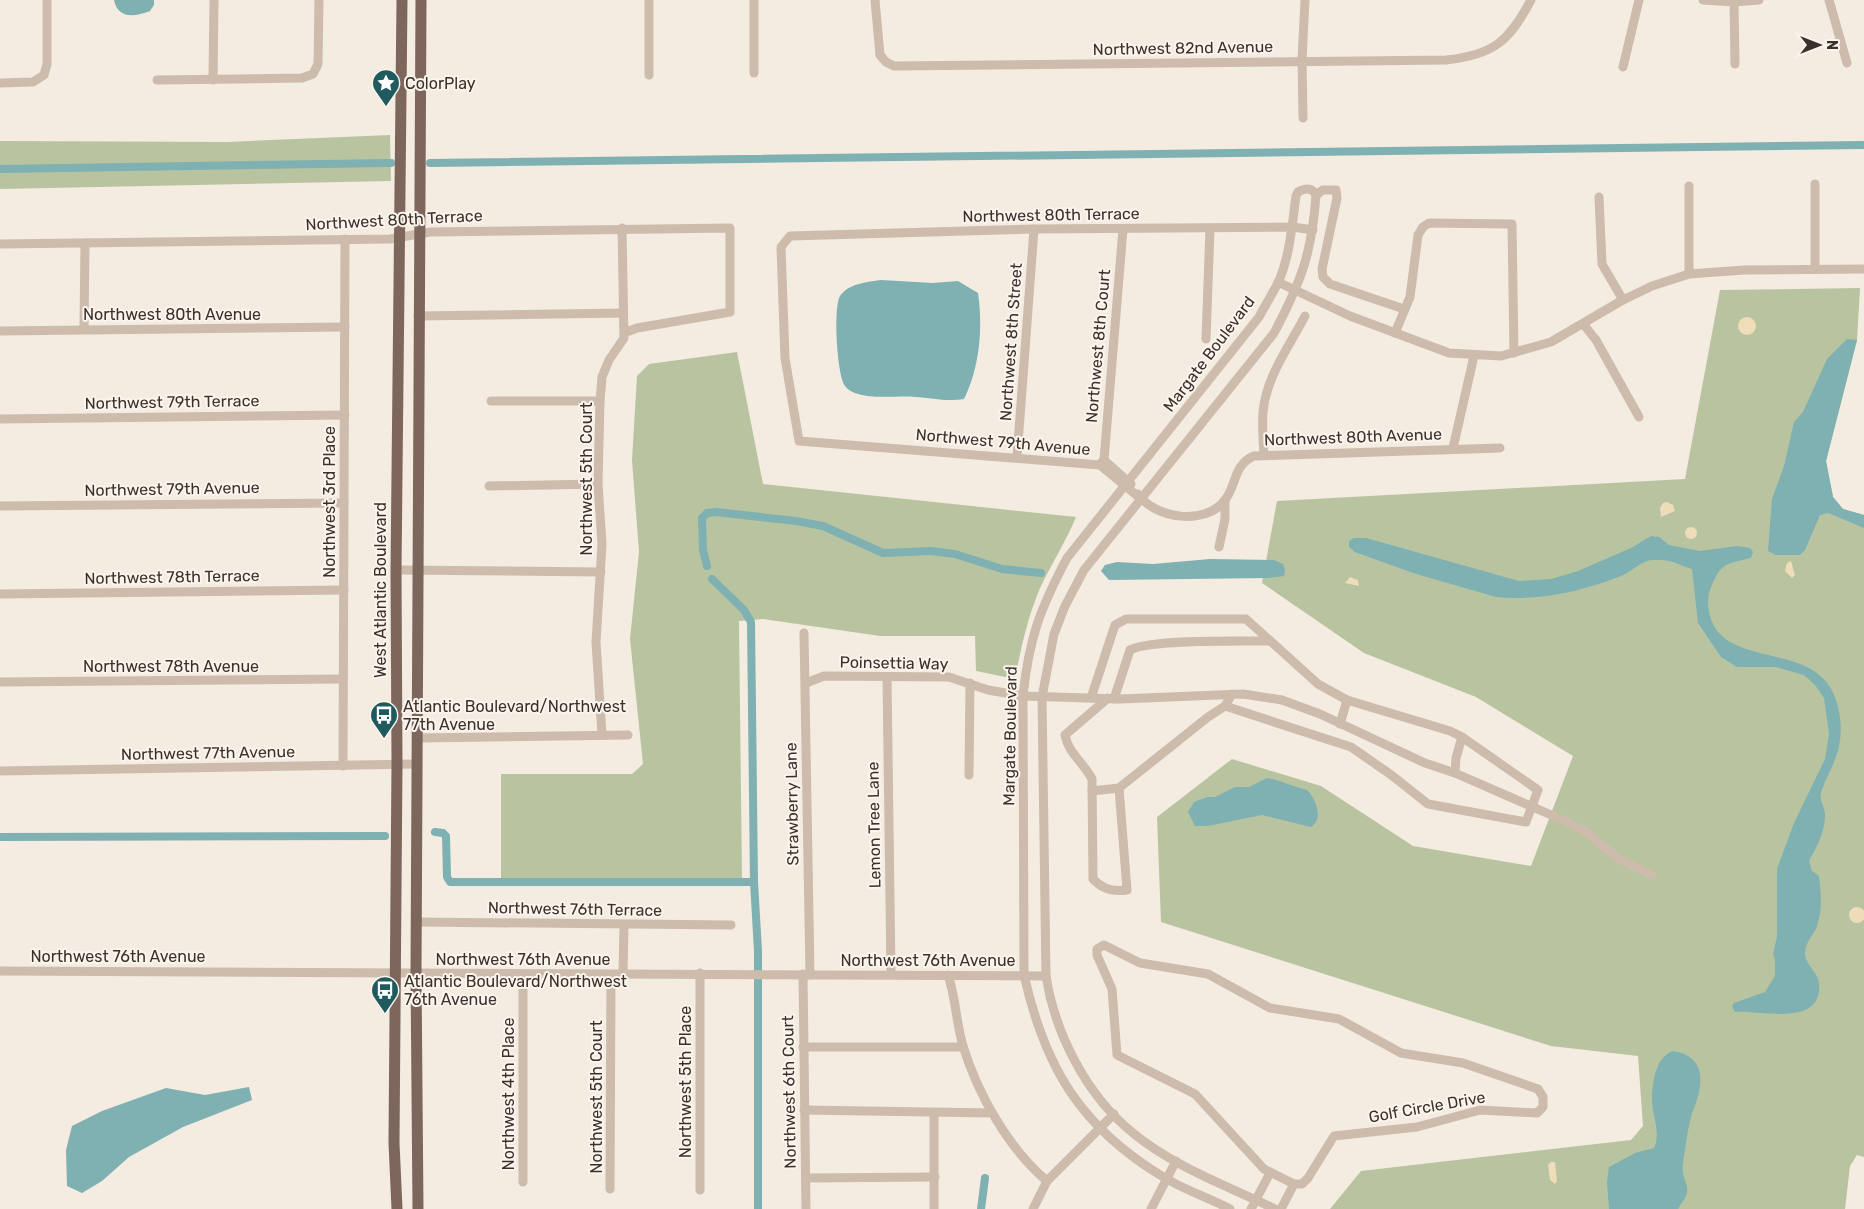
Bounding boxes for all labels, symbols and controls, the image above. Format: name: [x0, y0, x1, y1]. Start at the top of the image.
north arrow: [1794, 20, 1844, 70]
street label: Northwest 82nd Avenue: [1093, 37, 1273, 59]
text: N: [1823, 40, 1840, 50]
place icon: ColorPlay: [371, 68, 401, 107]
place label: ColorPlay: [405, 74, 476, 93]
street label: Northwest 80th Terrace: [962, 204, 1140, 226]
street label: Northwest 80th Terrace: [305, 206, 483, 234]
street label: Northwest 8th Street: [996, 262, 1026, 422]
street label: Northwest 8th Court: [1082, 268, 1114, 424]
street label: Margate Boulevard: [1159, 292, 1259, 416]
street label: Northwest 80th Avenue: [83, 305, 261, 324]
street label: Northwest 79th Terrace: [84, 391, 260, 413]
street label: Northwest 5th Court: [577, 402, 596, 556]
street label: Northwest 80th Avenue: [1264, 424, 1442, 450]
street label: Northwest 79th Avenue: [915, 425, 1091, 459]
street label: Northwest 3rd Place: [320, 426, 339, 578]
street label: Northwest 79th Avenue: [84, 478, 260, 500]
street label: West Atlantic Boulevard: [371, 502, 390, 678]
street label: Northwest 78th Terrace: [84, 566, 260, 588]
street label: Poinsettia Way: [839, 653, 949, 673]
street label: Northwest 78th Avenue: [83, 657, 259, 676]
street label: Margate Boulevard: [999, 666, 1021, 806]
place label: Atlantic Boulevard/Northwest 77th Avenue: [403, 697, 626, 734]
bus stop icon: Atlantic Boulevard/Northwest 77th Avenue: [369, 700, 399, 739]
street label: Northwest 77th Avenue: [121, 742, 295, 764]
street label: Strawberry Lane: [781, 742, 803, 866]
street label: Lemon Tree Lane: [863, 761, 885, 888]
street label: Northwest 76th Terrace: [488, 898, 662, 920]
street label: Northwest 76th Avenue: [30, 947, 206, 966]
street label: Northwest 76th Avenue: [435, 950, 611, 969]
street label: Northwest 76th Avenue: [840, 951, 1016, 970]
place label: Atlantic Boulevard/Northwest 76th Avenue: [404, 972, 627, 1009]
bus stop icon: Atlantic Boulevard/Northwest 76th Avenue: [370, 975, 400, 1014]
street label: Northwest 5th Place: [676, 1006, 695, 1158]
street label: Northwest 6th Court: [778, 1015, 800, 1169]
street label: Northwest 4th Place: [499, 1018, 518, 1170]
street label: Northwest 5th Court: [587, 1020, 606, 1174]
street label: Golf Circle Drive: [1367, 1087, 1487, 1127]

